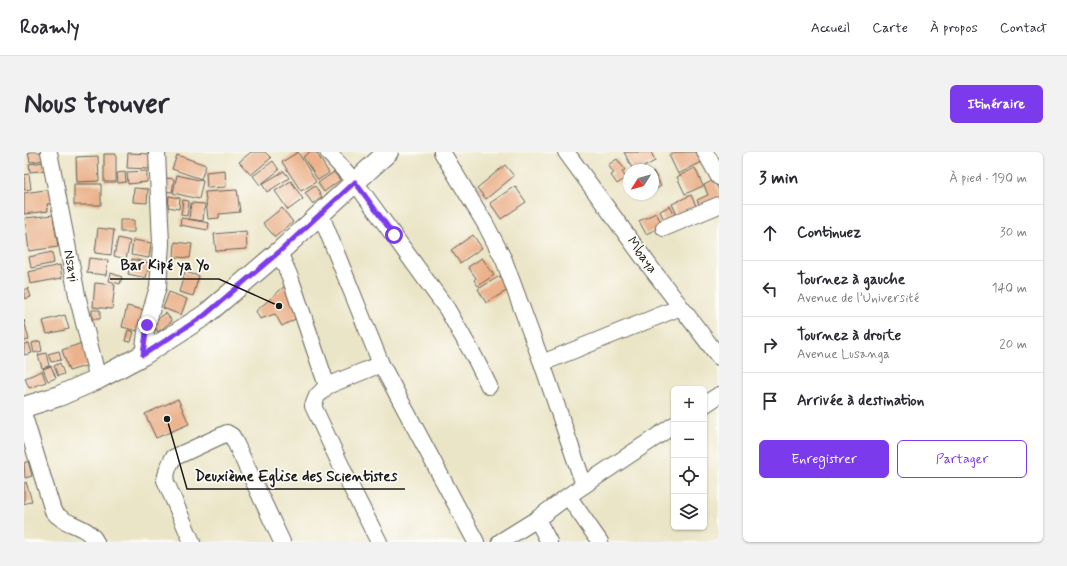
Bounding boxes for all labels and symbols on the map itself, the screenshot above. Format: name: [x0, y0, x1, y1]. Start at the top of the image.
north arrow: [623, 164, 659, 200]
route start: [385, 226, 403, 244]
street label: Mbaya: [623, 233, 661, 277]
street label: Nsayi: [59, 248, 83, 284]
callout: Bar Kipé ya Yo: [110, 252, 219, 279]
text: Bar Kipé ya Yo: [121, 256, 209, 276]
route end: [138, 316, 156, 334]
callout: Deuxième Eglise des Scientistes: [187, 462, 405, 489]
text: Deuxième Eglise des Scientistes: [195, 467, 398, 488]

